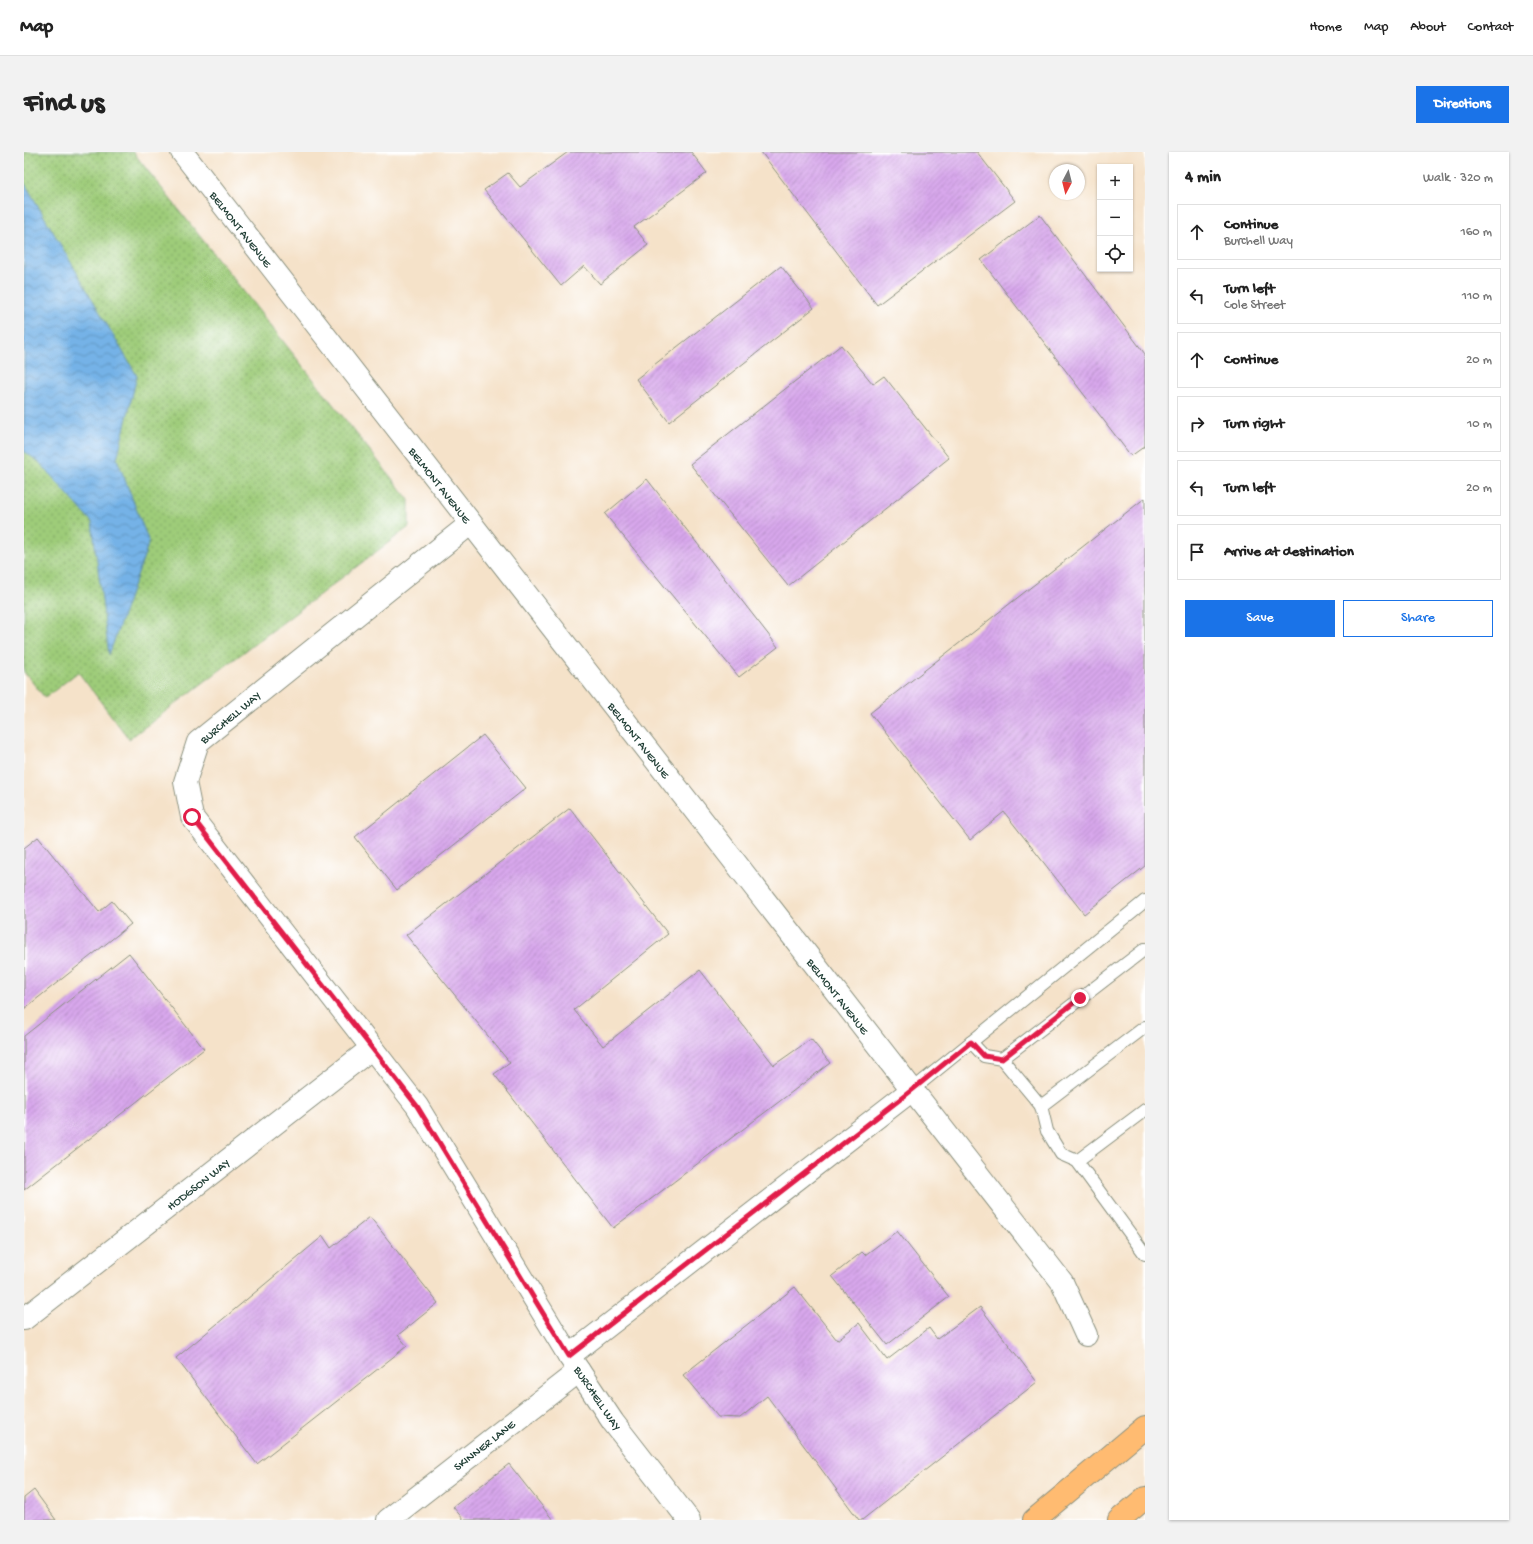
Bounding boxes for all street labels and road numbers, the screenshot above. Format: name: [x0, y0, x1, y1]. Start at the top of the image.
street label: BELMONT AVENUE: [205, 189, 274, 271]
street label: BELMONT AVENUE: [404, 445, 473, 527]
street label: BURCHELL WAY: [197, 689, 265, 749]
street label: BELMONT AVENUE: [603, 700, 672, 782]
street label: BELMONT AVENUE: [802, 956, 871, 1038]
street label: HODGSON WAY: [165, 1156, 234, 1214]
street label: BURCHELL WAY: [569, 1363, 623, 1434]
street label: SKINNER LANE: [452, 1418, 519, 1475]

